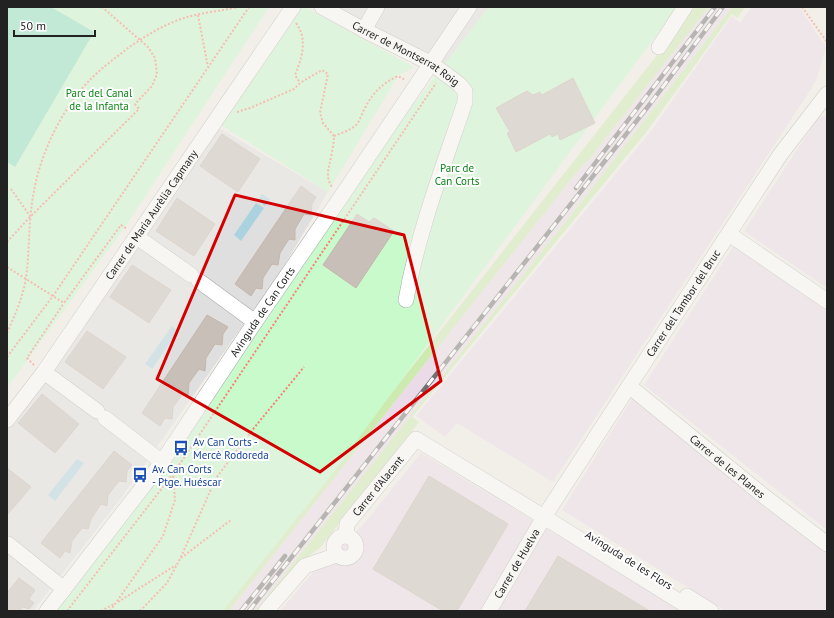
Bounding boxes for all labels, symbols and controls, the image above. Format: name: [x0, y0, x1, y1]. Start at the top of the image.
scale bar: [14, 12, 95, 38]
text: 50 m: [20, 18, 46, 33]
street label: Carrer de Montserrat Roig: [350, 18, 462, 89]
park label: Parc del Canal de la Infanta: [66, 86, 133, 113]
street label: Carrer de Maria Aurèlia Capmany: [102, 146, 201, 282]
park label: Parc de Can Corts: [435, 161, 480, 188]
street label: Carrer del Tambor del Bruc: [643, 247, 723, 359]
street label: Avinguda de Can Corts: [227, 264, 298, 359]
street label: Carrer de les Planes: [687, 431, 768, 501]
place label: Av Can Corts - Mercè Rodoreda: [193, 435, 269, 462]
bus stop icon: Av Can Corts - Mercè Rodoreda: [172, 439, 190, 457]
street label: Carrer d'Alacant: [349, 453, 407, 519]
place label: Av. Can Corts - Ptge. Huéscar: [152, 462, 222, 489]
bus stop icon: Av. Can Corts - Ptge. Huéscar: [131, 466, 149, 484]
street label: Carrer de Huelva: [491, 526, 543, 601]
street label: Avinguda de les Flors: [583, 527, 676, 593]

